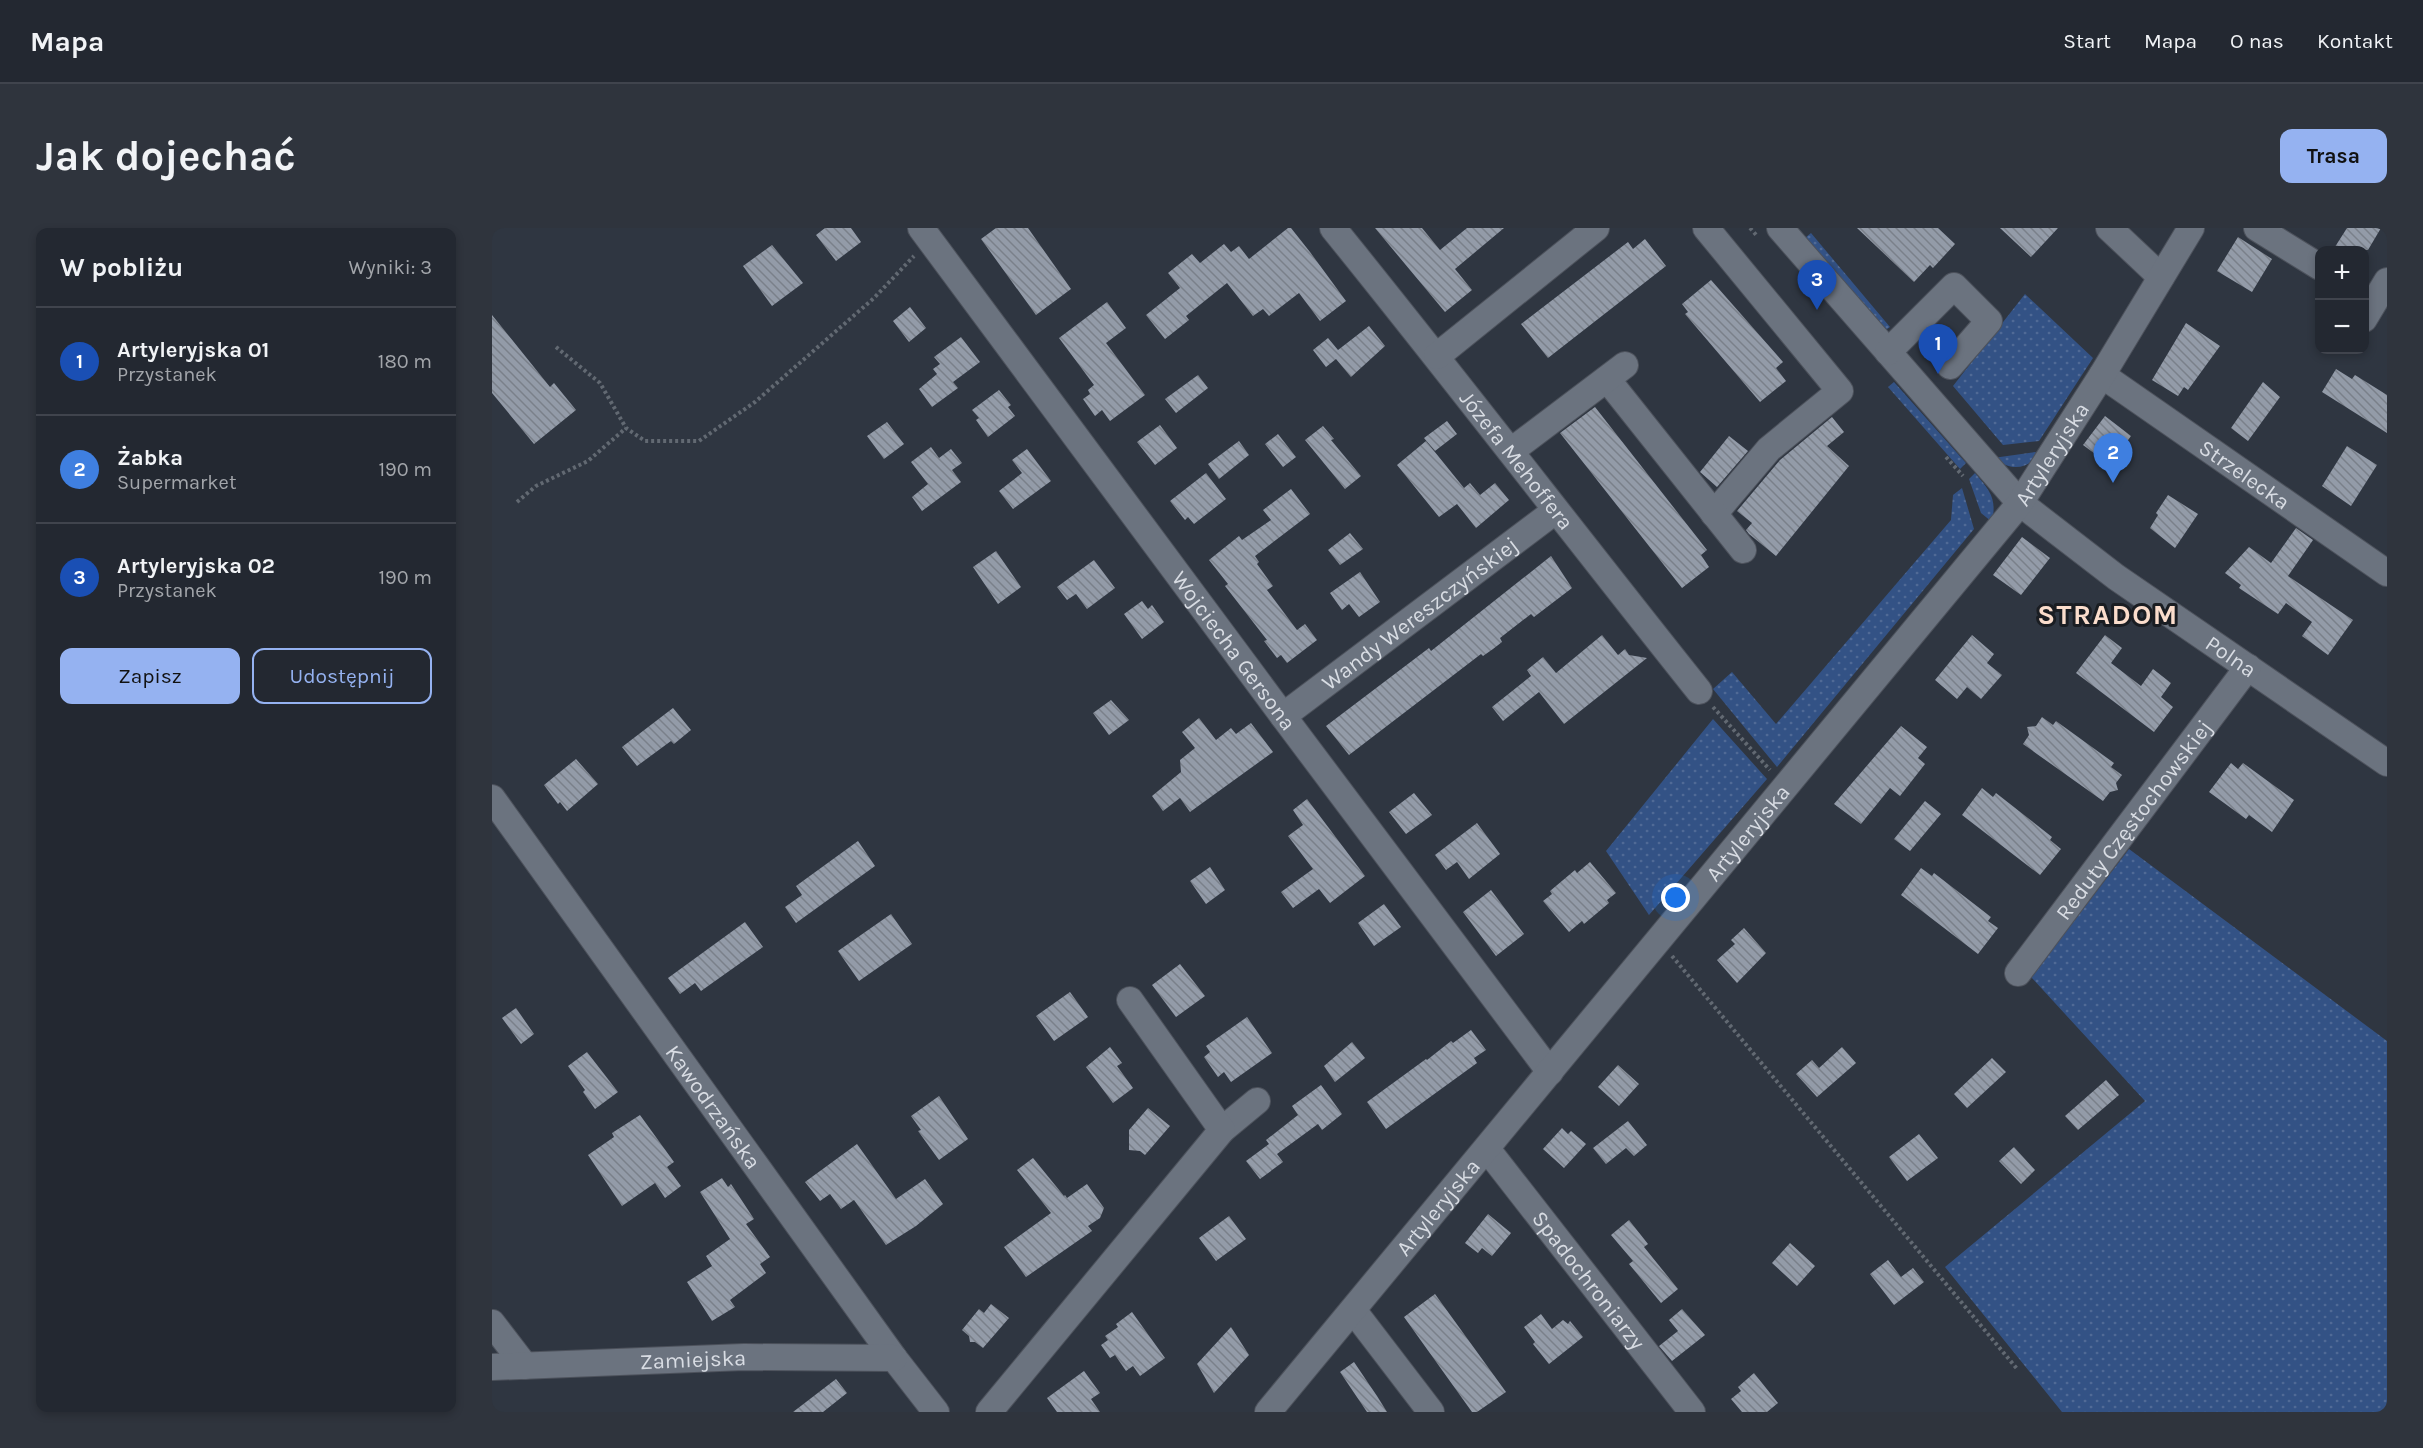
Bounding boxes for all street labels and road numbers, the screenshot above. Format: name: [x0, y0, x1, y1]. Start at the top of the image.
street label: Józefa Mehoffera: [1454, 386, 1579, 535]
street label: Artyleryjska: [2010, 398, 2095, 511]
street label: Strzelecka: [2194, 435, 2295, 516]
street label: Wandy Wereszczyńskiej: [1317, 532, 1523, 696]
street label: Wojciecha Gersona: [1166, 566, 1301, 736]
street label: Polna: [2200, 630, 2261, 683]
street label: Reduty Częstochowskiej: [2051, 715, 2218, 925]
street label: Artyleryjska: [1701, 780, 1796, 887]
street label: Kawodrzańska: [660, 1040, 766, 1174]
street label: Artyleryjska: [1391, 1154, 1486, 1261]
street label: Spadochroniarzy: [1526, 1206, 1650, 1355]
street label: Zamiejska: [639, 1345, 747, 1375]

